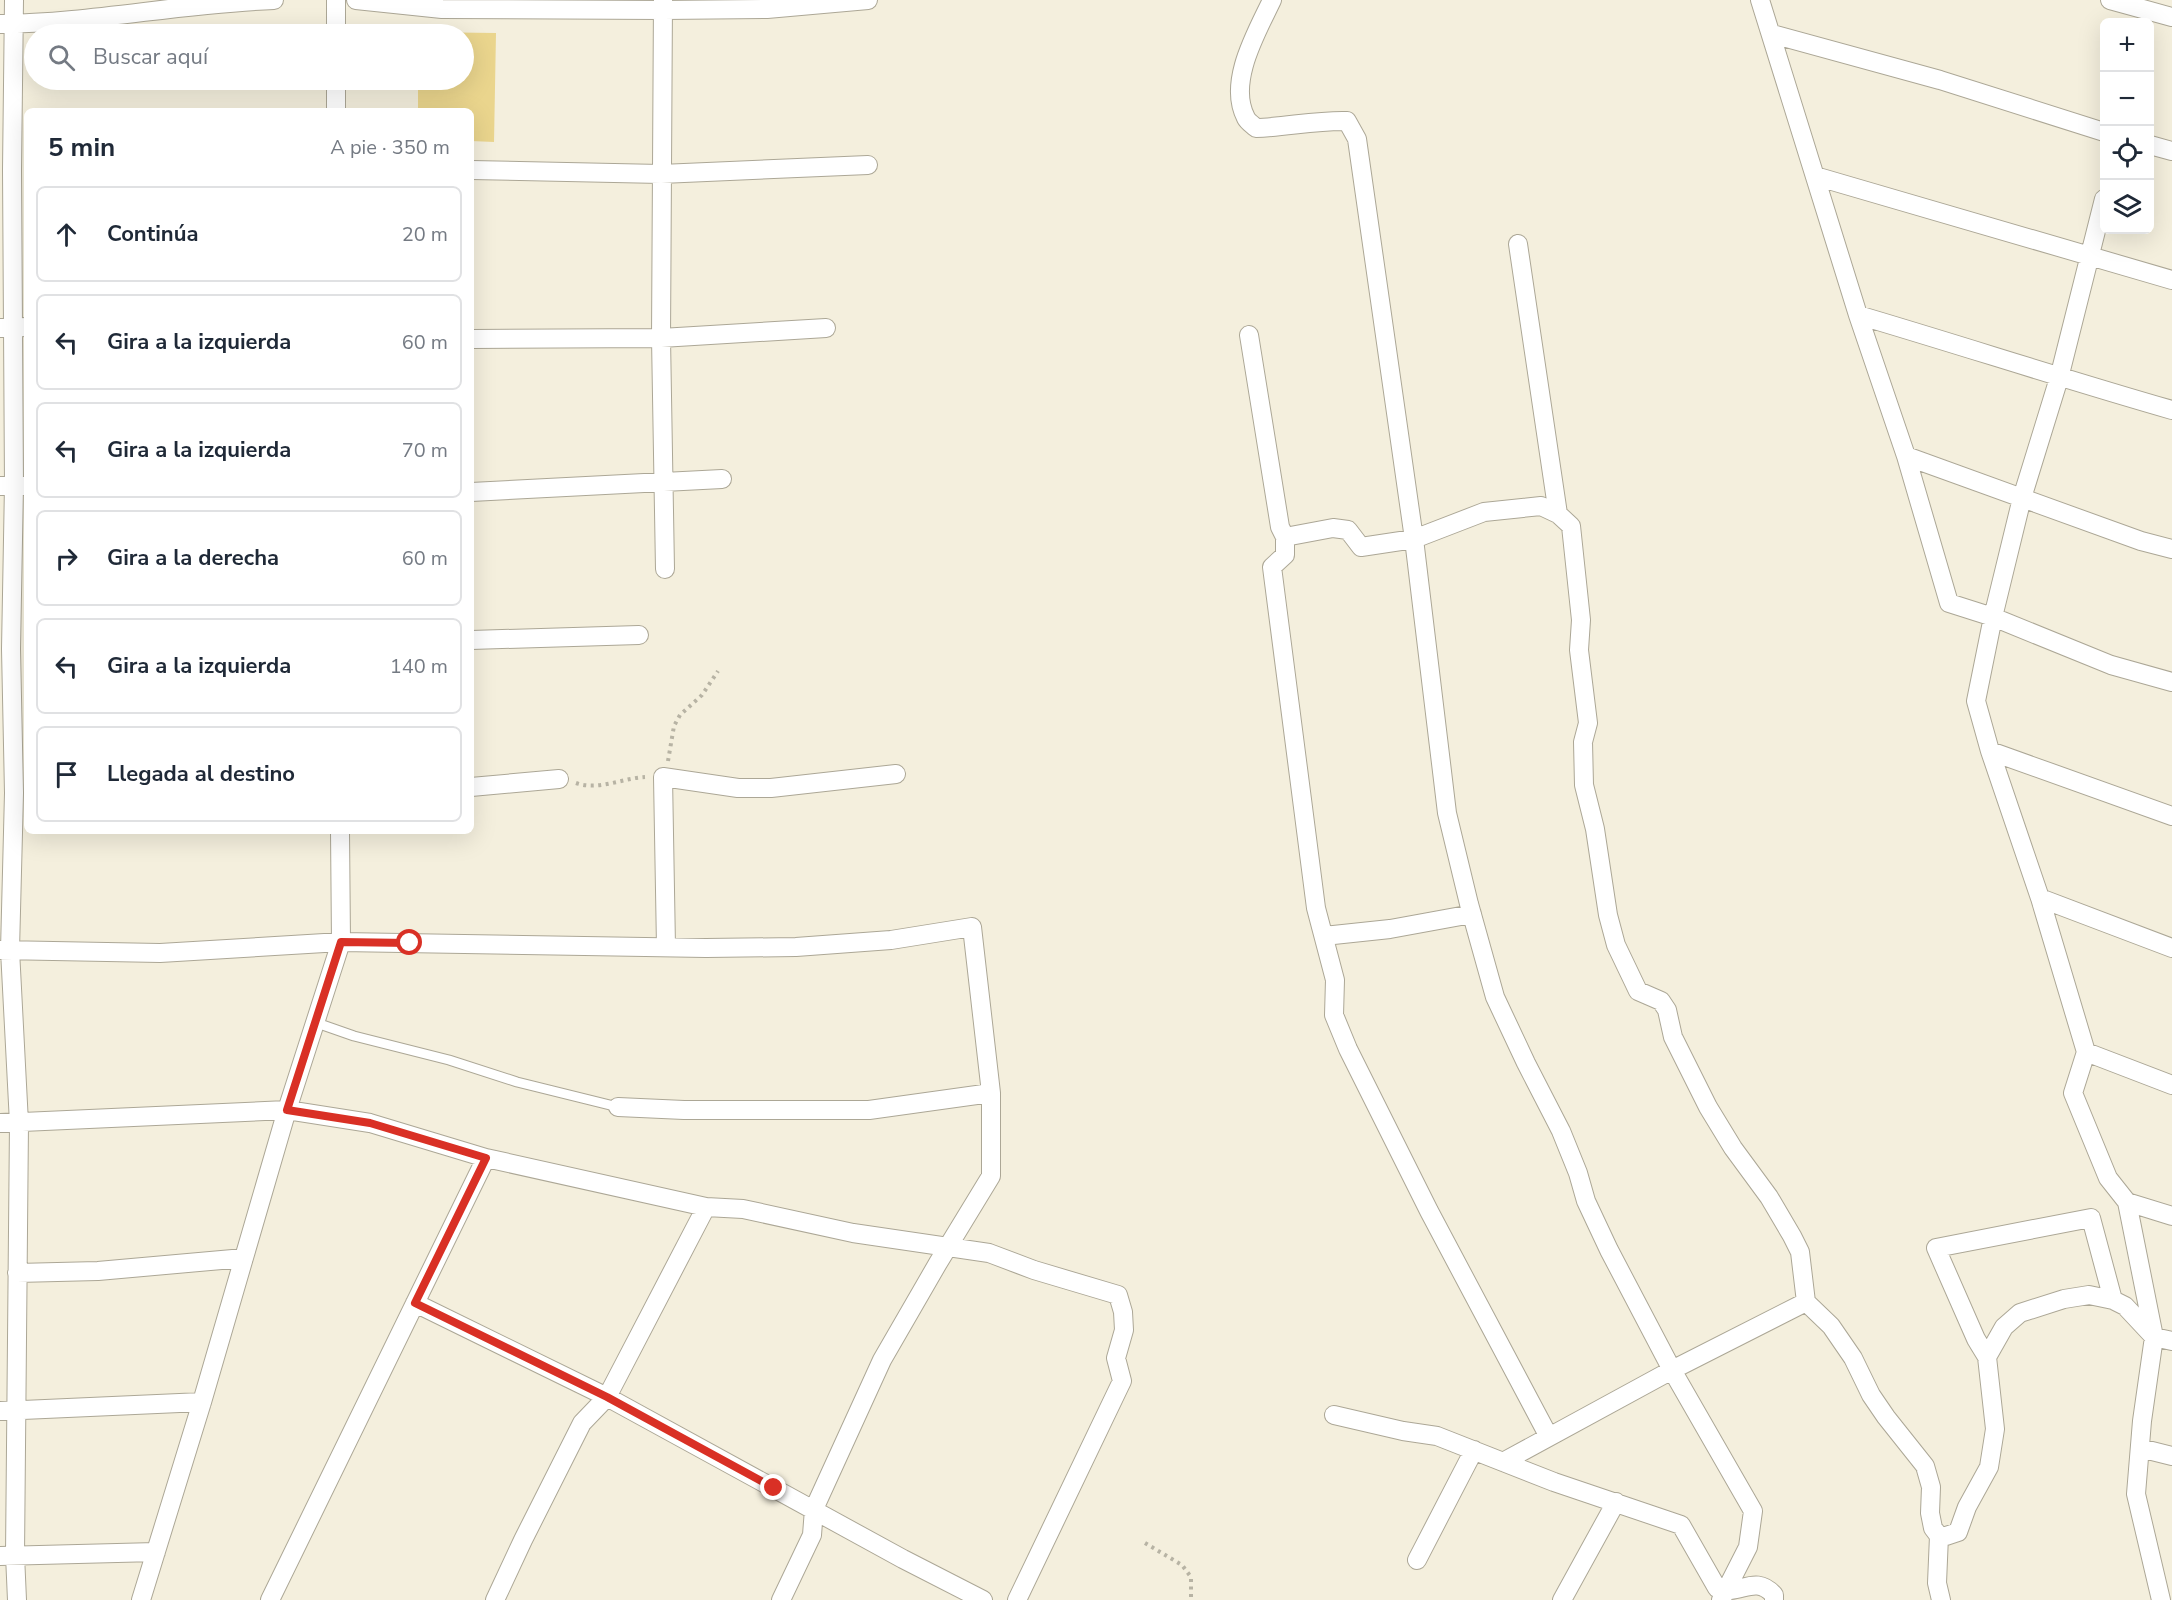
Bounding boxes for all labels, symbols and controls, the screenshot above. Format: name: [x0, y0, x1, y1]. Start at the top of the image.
map controls: [2100, 18, 2154, 234]
button: +: [2100, 18, 2154, 72]
search box: [24, 24, 474, 90]
icon: search: [45, 41, 78, 74]
text: Buscar aquí: [93, 42, 208, 72]
button: −: [2100, 72, 2154, 126]
button: locate: [2100, 126, 2154, 180]
text: 5 min: [48, 130, 115, 165]
text: A pie · 350 m: [330, 134, 450, 161]
button: layers: [2100, 180, 2154, 234]
icon: ahead: [50, 218, 83, 251]
text: Continúa: [107, 219, 198, 249]
text: 20 m: [402, 221, 448, 248]
icon: left: [50, 326, 83, 359]
text: Gira a la izquierda: [107, 327, 291, 357]
text: 60 m: [402, 329, 448, 356]
icon: left: [50, 434, 83, 467]
text: Gira a la izquierda: [107, 435, 291, 465]
text: 70 m: [402, 437, 448, 464]
icon: right: [50, 542, 83, 575]
text: Gira a la derecha: [107, 543, 279, 573]
text: 60 m: [402, 545, 448, 572]
icon: left: [50, 650, 83, 683]
text: Gira a la izquierda: [107, 651, 291, 681]
text: 140 m: [390, 653, 448, 680]
icon: arrive: [50, 758, 83, 791]
text: Llegada al destino: [107, 759, 295, 789]
route start: [396, 929, 422, 955]
route end: [760, 1474, 786, 1500]

